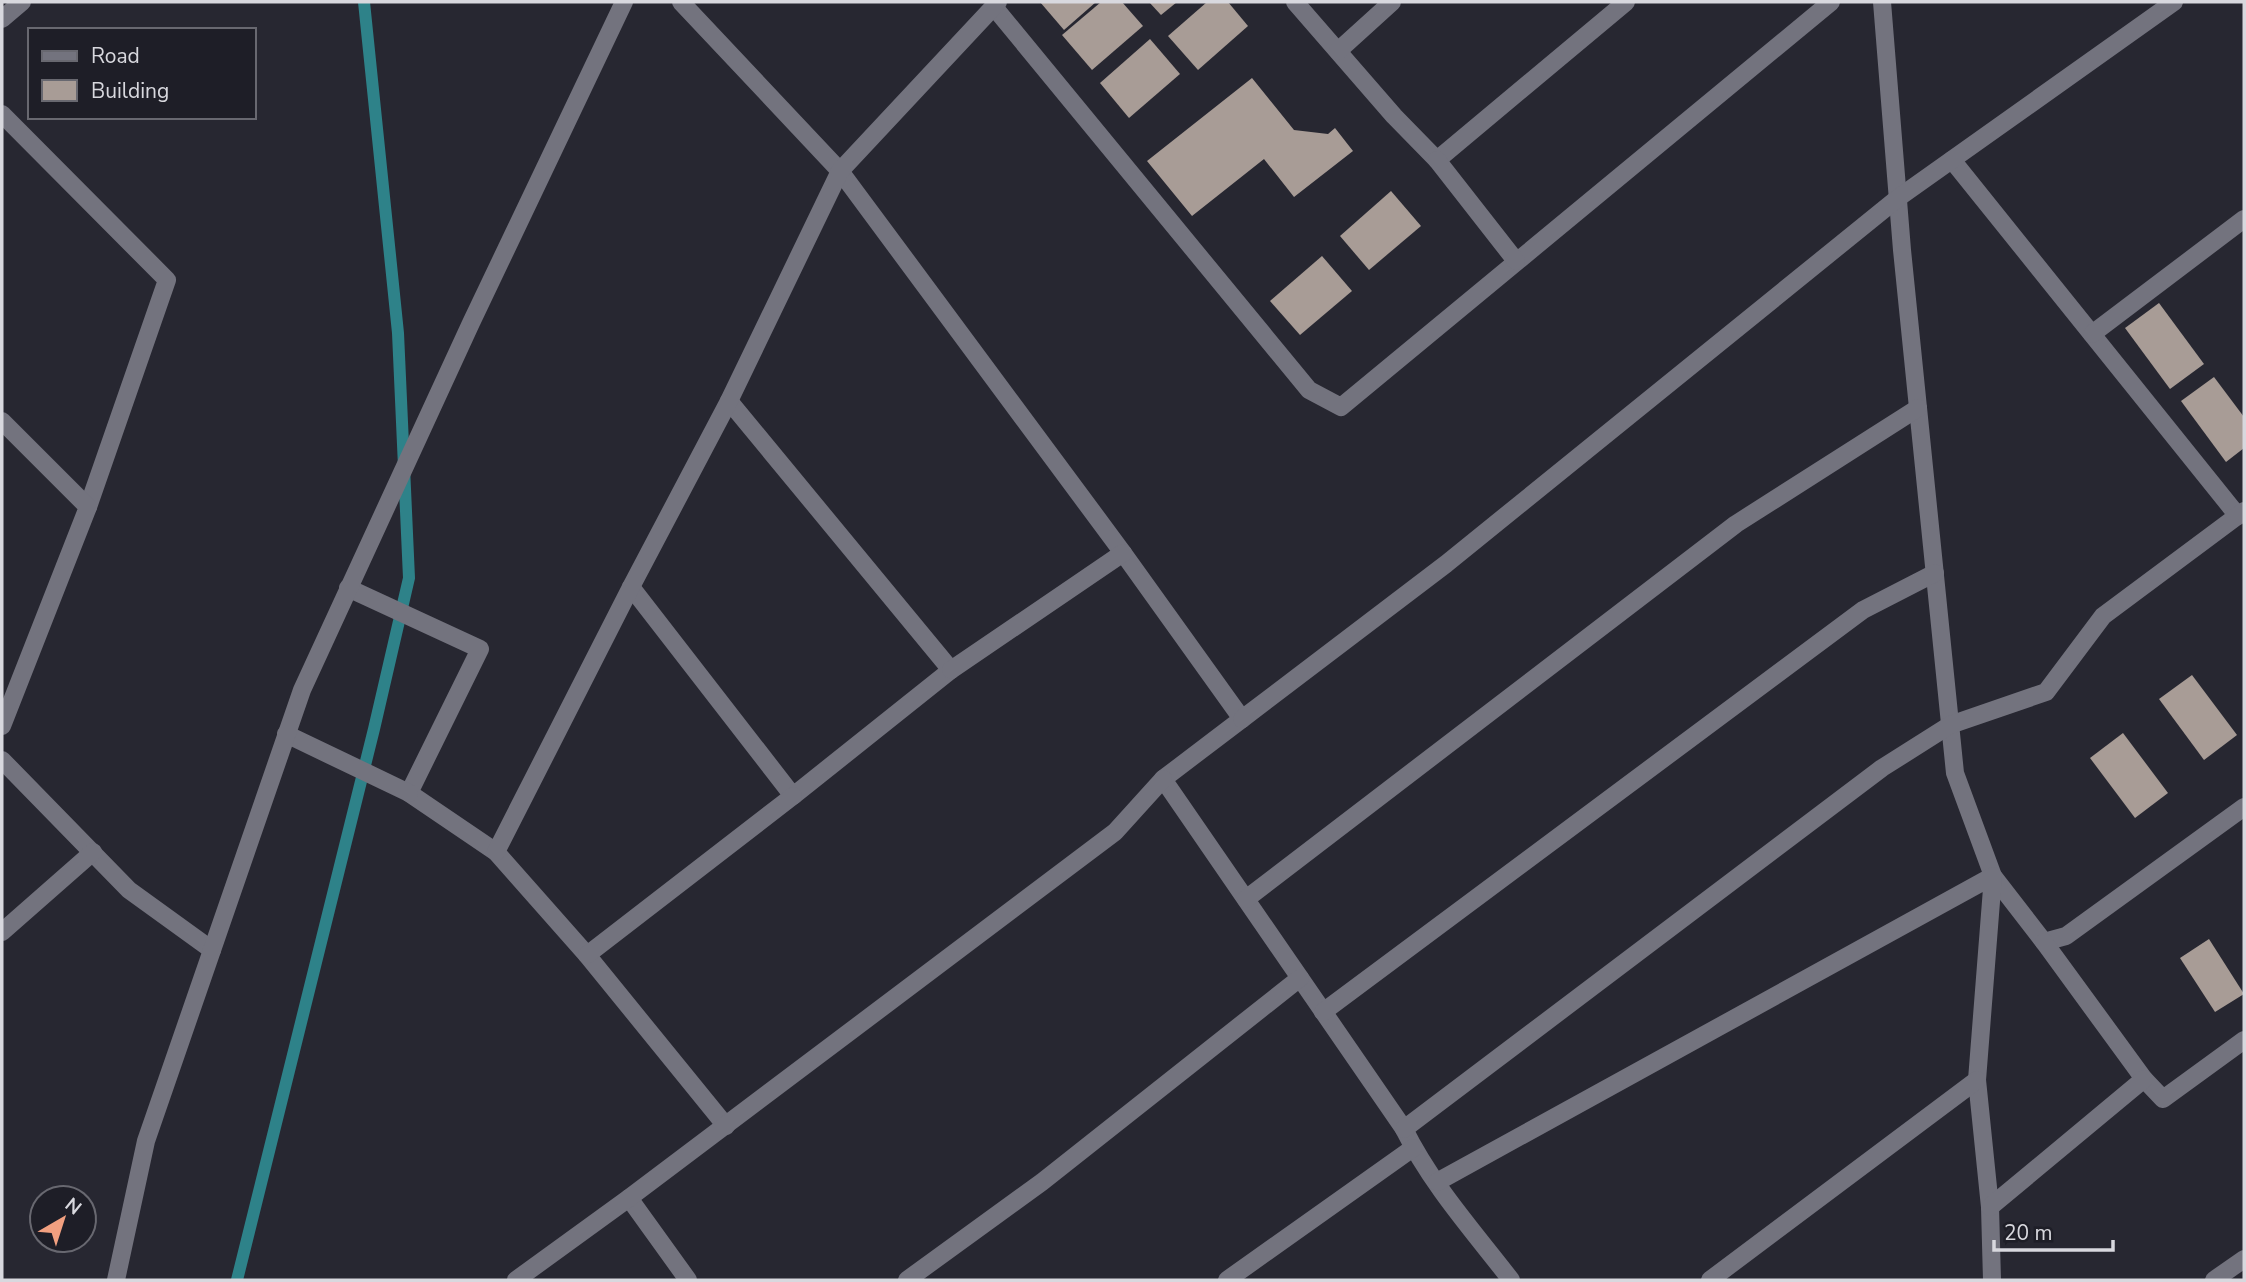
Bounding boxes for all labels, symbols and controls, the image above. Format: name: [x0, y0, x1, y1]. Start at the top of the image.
legend: [28, 28, 256, 119]
text: Road: [91, 42, 140, 70]
text: Building: [91, 77, 169, 105]
north arrow: [28, 1184, 98, 1254]
text: N: [59, 1192, 87, 1221]
scale bar: [1994, 1208, 2113, 1252]
text: 20 m: [2004, 1219, 2053, 1247]

